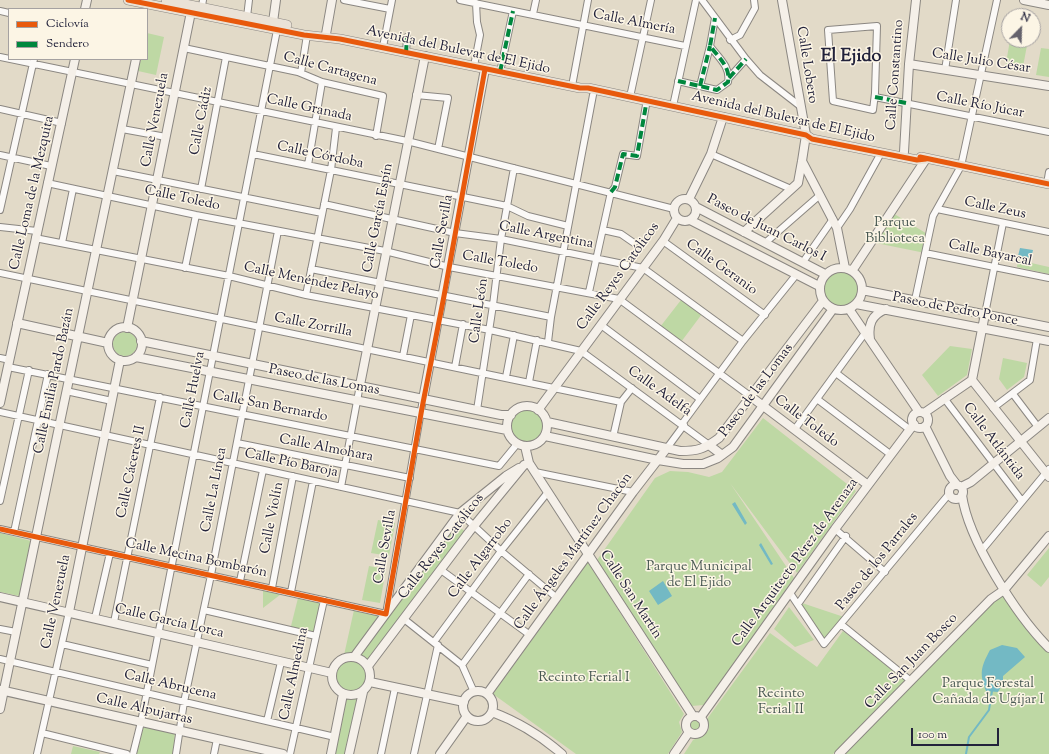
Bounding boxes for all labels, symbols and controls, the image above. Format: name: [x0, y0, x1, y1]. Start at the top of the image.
street label: Calle Almería: [591, 7, 677, 39]
legend: [8, 8, 148, 60]
north arrow: [1001, 8, 1041, 48]
text: N: [1018, 9, 1032, 27]
text: Ciclovía: [46, 15, 89, 33]
street label: Calle Constantino: [884, 19, 908, 131]
street label: Avenida del Bulevar de El Ejido: [364, 23, 552, 79]
street label: Calle Lobero: [792, 25, 820, 105]
text: Sendero: [46, 35, 89, 53]
street label: Calle Julio César: [930, 46, 1032, 78]
district label: El Ejido: [821, 47, 881, 69]
street label: Calle Cartagena: [281, 49, 379, 91]
street label: Calle Venezuela: [139, 71, 173, 169]
street label: Calle Cádiz: [187, 85, 217, 157]
street label: Avenida del Bulevar de El Ejido: [690, 89, 876, 147]
street label: Calle Río Júcar: [935, 89, 1025, 123]
street label: Calle Granada: [265, 92, 353, 126]
street label: Calle Loma de la Mezquita: [7, 114, 59, 272]
street label: Calle Córdoba: [275, 139, 365, 173]
street label: Calle García Espín: [360, 162, 398, 274]
street label: Calle Toledo: [143, 183, 221, 215]
street label: Paseo de Juan Carlos I: [704, 192, 828, 266]
street label: Calle Sevilla: [428, 194, 458, 270]
street label: Calle Zeus: [963, 194, 1027, 224]
park label: Parque Biblioteca: [865, 216, 925, 248]
street label: Calle Argentina: [497, 219, 595, 253]
street label: Calle Reyes Católicos: [574, 220, 664, 334]
street label: Calle Geranio: [682, 236, 760, 300]
street label: Calle Bayarcal: [947, 237, 1033, 271]
street label: Calle Toledo: [461, 248, 539, 278]
street label: Calle Menéndez Pelayo: [242, 259, 380, 305]
street label: Calle León: [467, 277, 493, 345]
street label: Paseo de Pedro Ponce: [891, 290, 1019, 330]
street label: Calle Emilia Pardo Bazán: [31, 306, 79, 456]
street label: Calle Zorrilla: [273, 310, 353, 342]
street label: Paseo de las Lomas: [716, 341, 798, 441]
street label: Calle Huelva: [178, 350, 210, 430]
street label: Paseo de las Lomas: [267, 362, 381, 400]
street label: Calle Adelfa: [624, 363, 694, 421]
street label: Calle San Bernardo: [211, 388, 329, 426]
street label: Calle Toledo: [770, 392, 842, 452]
street label: Calle Atlántida: [959, 400, 1027, 484]
street label: Calle Cáceres II: [114, 424, 150, 520]
street label: Calle Almohara: [278, 432, 374, 466]
street label: Calle La Línea: [199, 446, 231, 534]
street label: Calle Pío Baroja: [243, 446, 339, 482]
street label: Calle Ángeles Martínez Chacón: [511, 470, 637, 634]
street label: Calle Arquitecto Pérez de Arenaza: [729, 475, 863, 651]
street label: Calle Violín: [258, 481, 288, 555]
street label: Calle Reyes Católicos: [396, 491, 488, 603]
street label: Calle Sevilla: [371, 509, 401, 585]
street label: Paseo de los Parrales: [833, 510, 923, 614]
street label: Calle Algarrobo: [445, 515, 517, 603]
street label: Calle Mecina Bombarón: [123, 536, 269, 582]
street label: Calle San Martín: [595, 548, 665, 642]
street label: Calle Venezuela: [39, 553, 75, 651]
park label: Parque Municipal de El Ejido: [646, 560, 752, 592]
street label: Calle García Lorca: [113, 601, 225, 643]
street label: Calle San Juan Bosco: [862, 611, 962, 713]
street label: Calle Almedina: [277, 626, 313, 722]
street label: Calle Abrucena: [122, 667, 218, 705]
park label: Recinto Ferial I: [538, 671, 630, 687]
park label: Parque Forestal Cañada de Ugíjar I: [932, 677, 1044, 710]
park label: Recinto Ferial II: [757, 687, 805, 720]
street label: Calle Alpujarras: [94, 691, 194, 729]
scale bar: [913, 720, 1001, 746]
text: 100 m: [918, 726, 947, 744]

